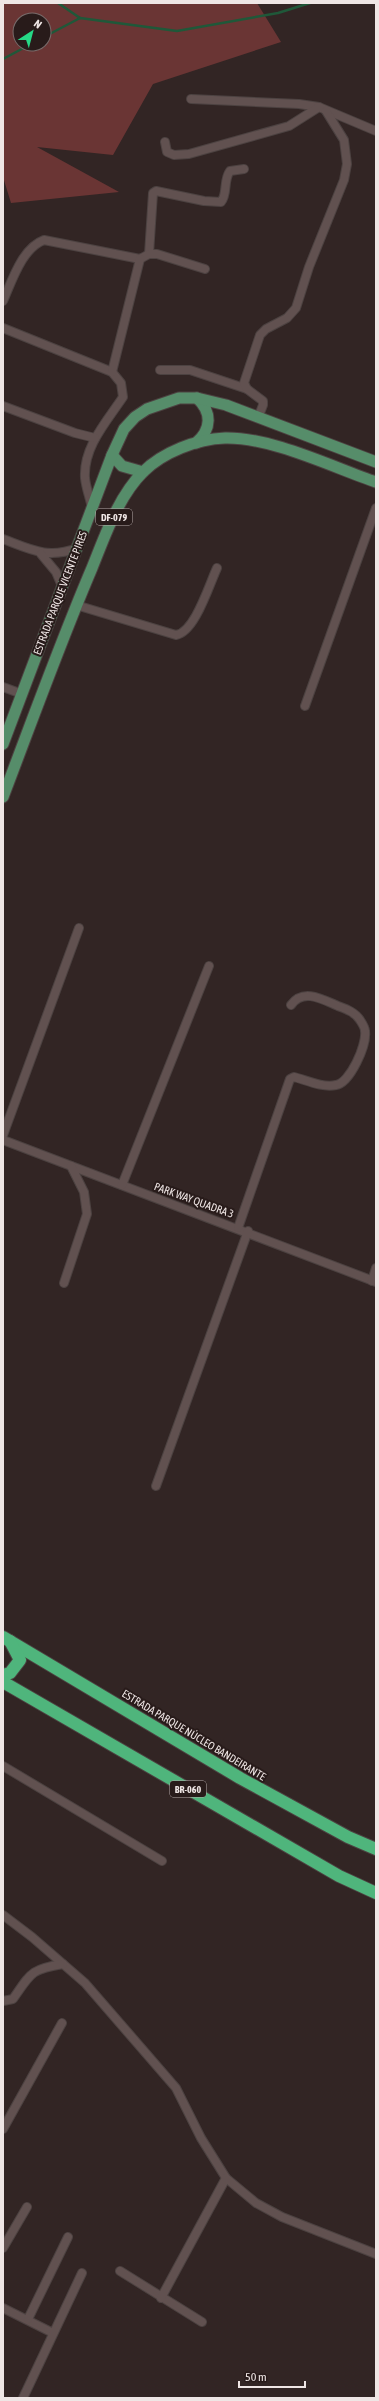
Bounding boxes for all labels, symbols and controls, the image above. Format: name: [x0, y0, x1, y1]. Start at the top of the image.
north arrow: [12, 12, 52, 52]
text: N: [32, 17, 44, 31]
road number: DF-079: [96, 509, 132, 525]
street label: ESTRADA PARQUE VICENTE PIRES: [31, 529, 89, 656]
street label: PARK WAY QUADRA 3: [153, 1180, 235, 1220]
street label: ESTRADA PARQUE NÚCLEO BANDEIRANTE: [120, 1687, 268, 1783]
road number: BR-060: [170, 1781, 206, 1797]
scale bar: [239, 2363, 305, 2389]
text: 50 m: [245, 2370, 267, 2384]

